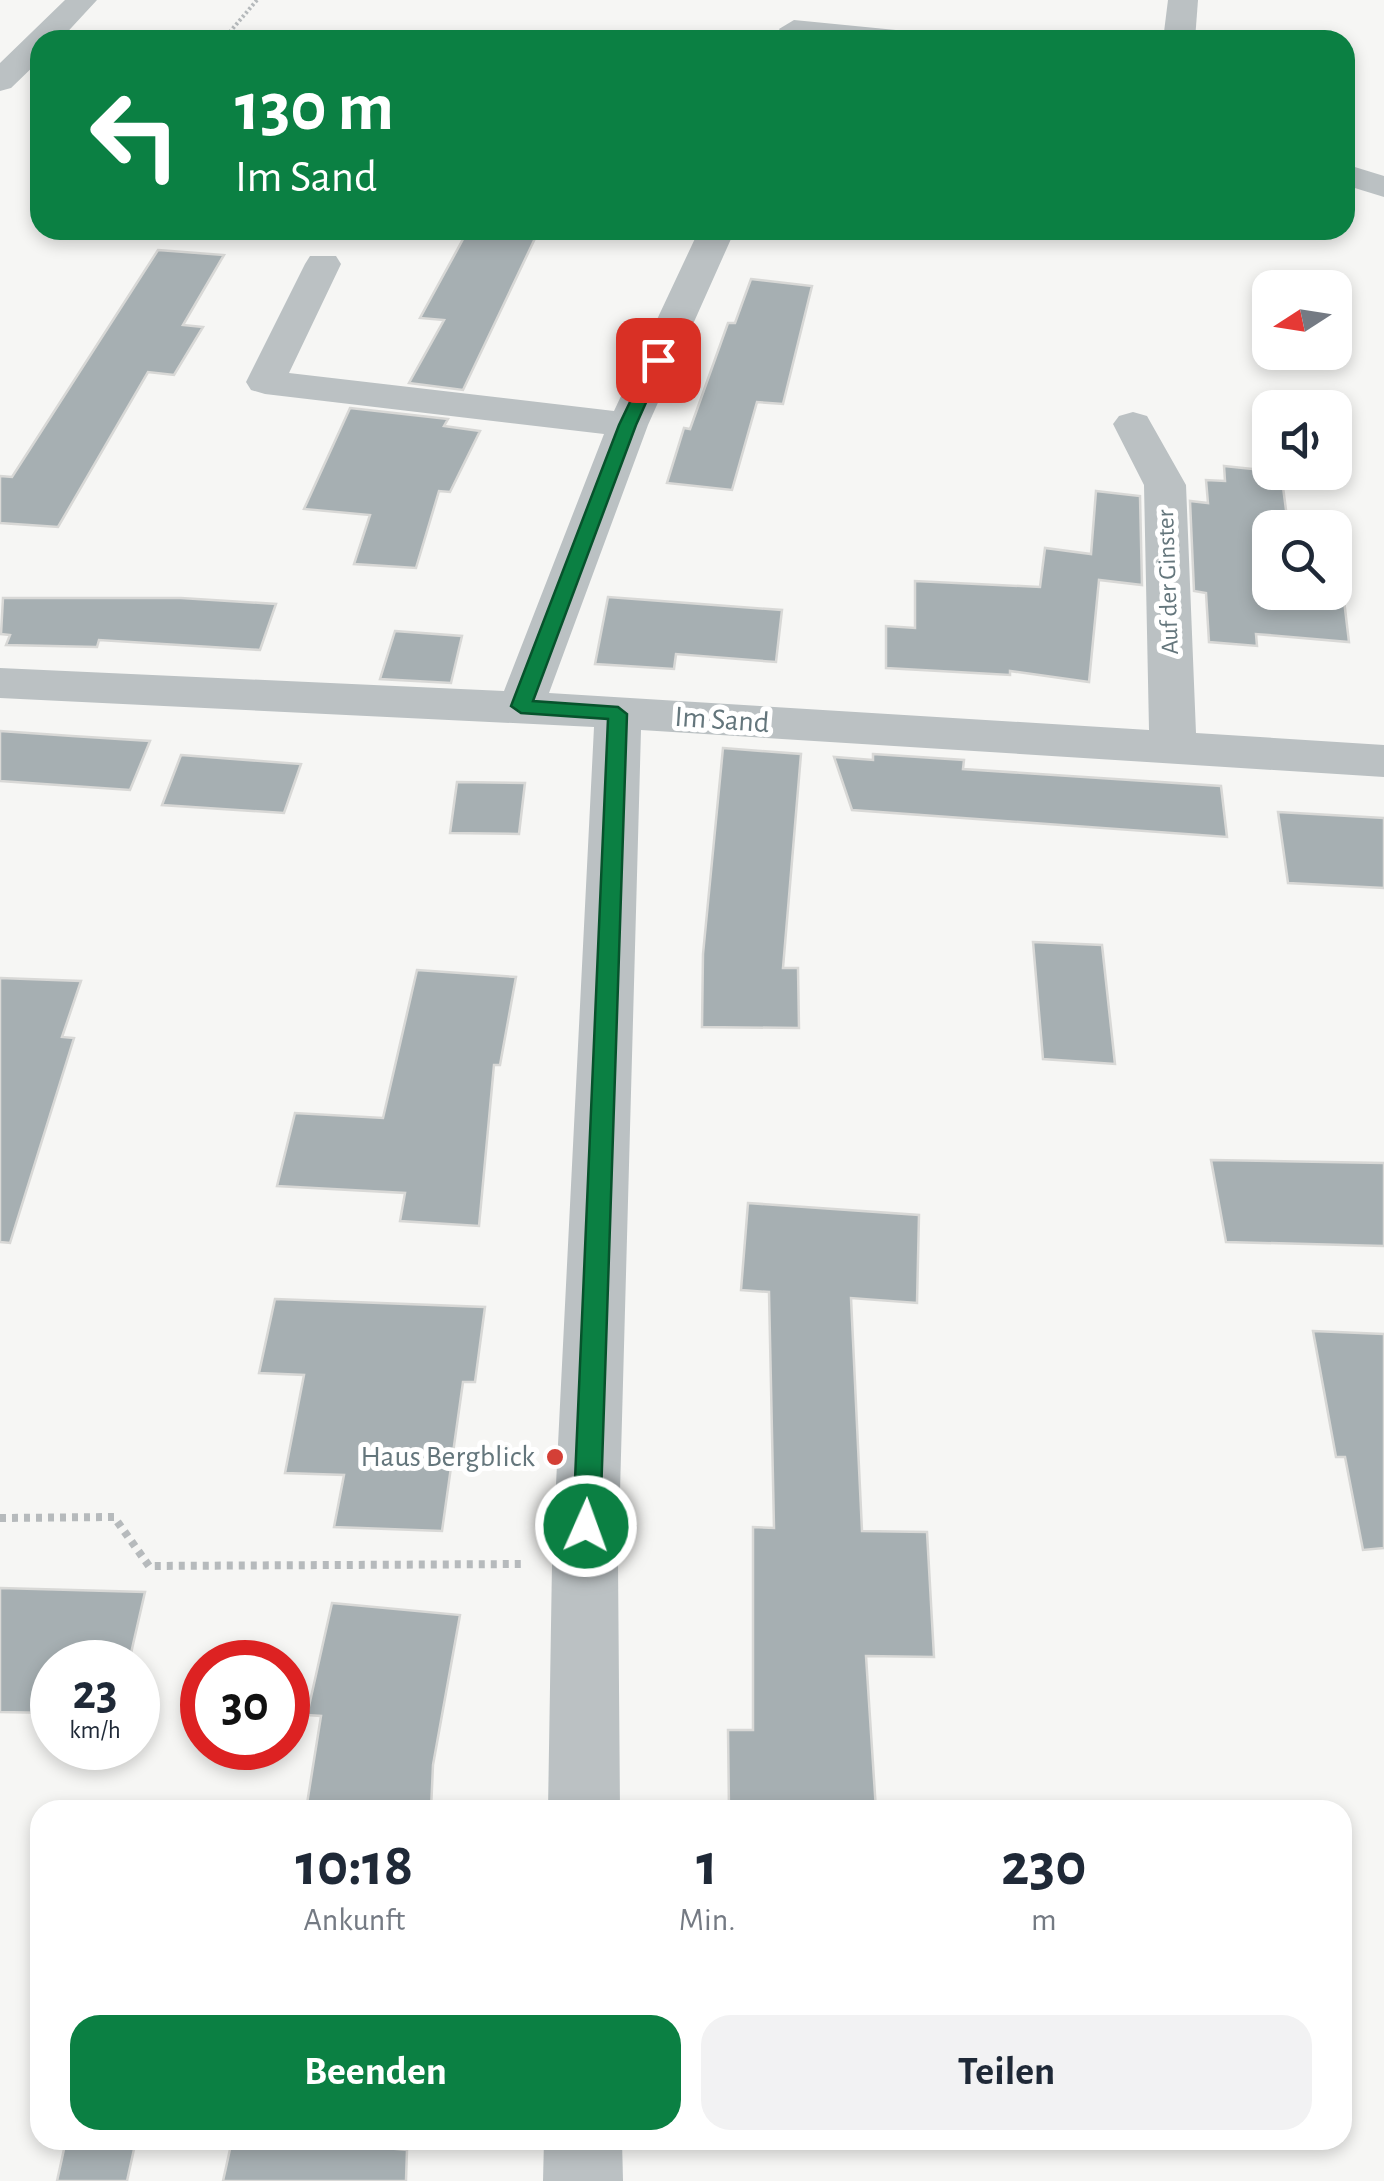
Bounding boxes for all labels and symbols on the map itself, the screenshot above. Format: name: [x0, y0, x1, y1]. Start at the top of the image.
north arrow: [1252, 270, 1352, 370]
pin: [616, 318, 701, 403]
street label: Auf der Ginster: [1153, 509, 1183, 655]
street label: Im Sand: [674, 702, 770, 738]
place label: Haus Bergblick: [361, 1442, 535, 1472]
marker: Haus Bergblick: [544, 1446, 566, 1468]
position arrow: [534, 1474, 638, 1578]
speed limit sign: 30: [180, 1640, 310, 1770]

